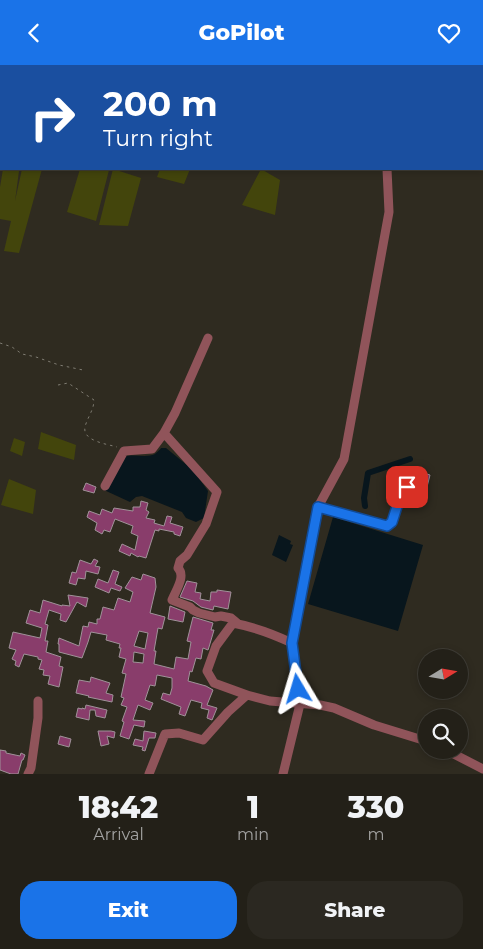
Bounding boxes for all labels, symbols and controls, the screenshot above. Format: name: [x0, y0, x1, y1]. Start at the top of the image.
icon: back: [20, 19, 48, 47]
text: GoPilot: [198, 19, 285, 46]
icon: heart: [435, 19, 463, 47]
text: 200 m: [103, 82, 218, 125]
icon: right: [20, 85, 85, 150]
text: Turn right: [103, 125, 213, 152]
pin: [386, 466, 428, 508]
icon: arrive: [393, 473, 421, 501]
north arrow: [418, 649, 468, 699]
map controls: [418, 649, 468, 759]
position arrow: [271, 662, 323, 714]
button: search: [418, 709, 468, 759]
text: 18:42: [79, 789, 158, 826]
text: 1: [247, 789, 259, 826]
text: 330: [348, 789, 404, 826]
text: Arrival: [93, 825, 144, 844]
text: min: [237, 825, 269, 844]
text: m: [368, 825, 385, 844]
button: Exit: [20, 881, 237, 939]
button: Share: [247, 881, 463, 939]

